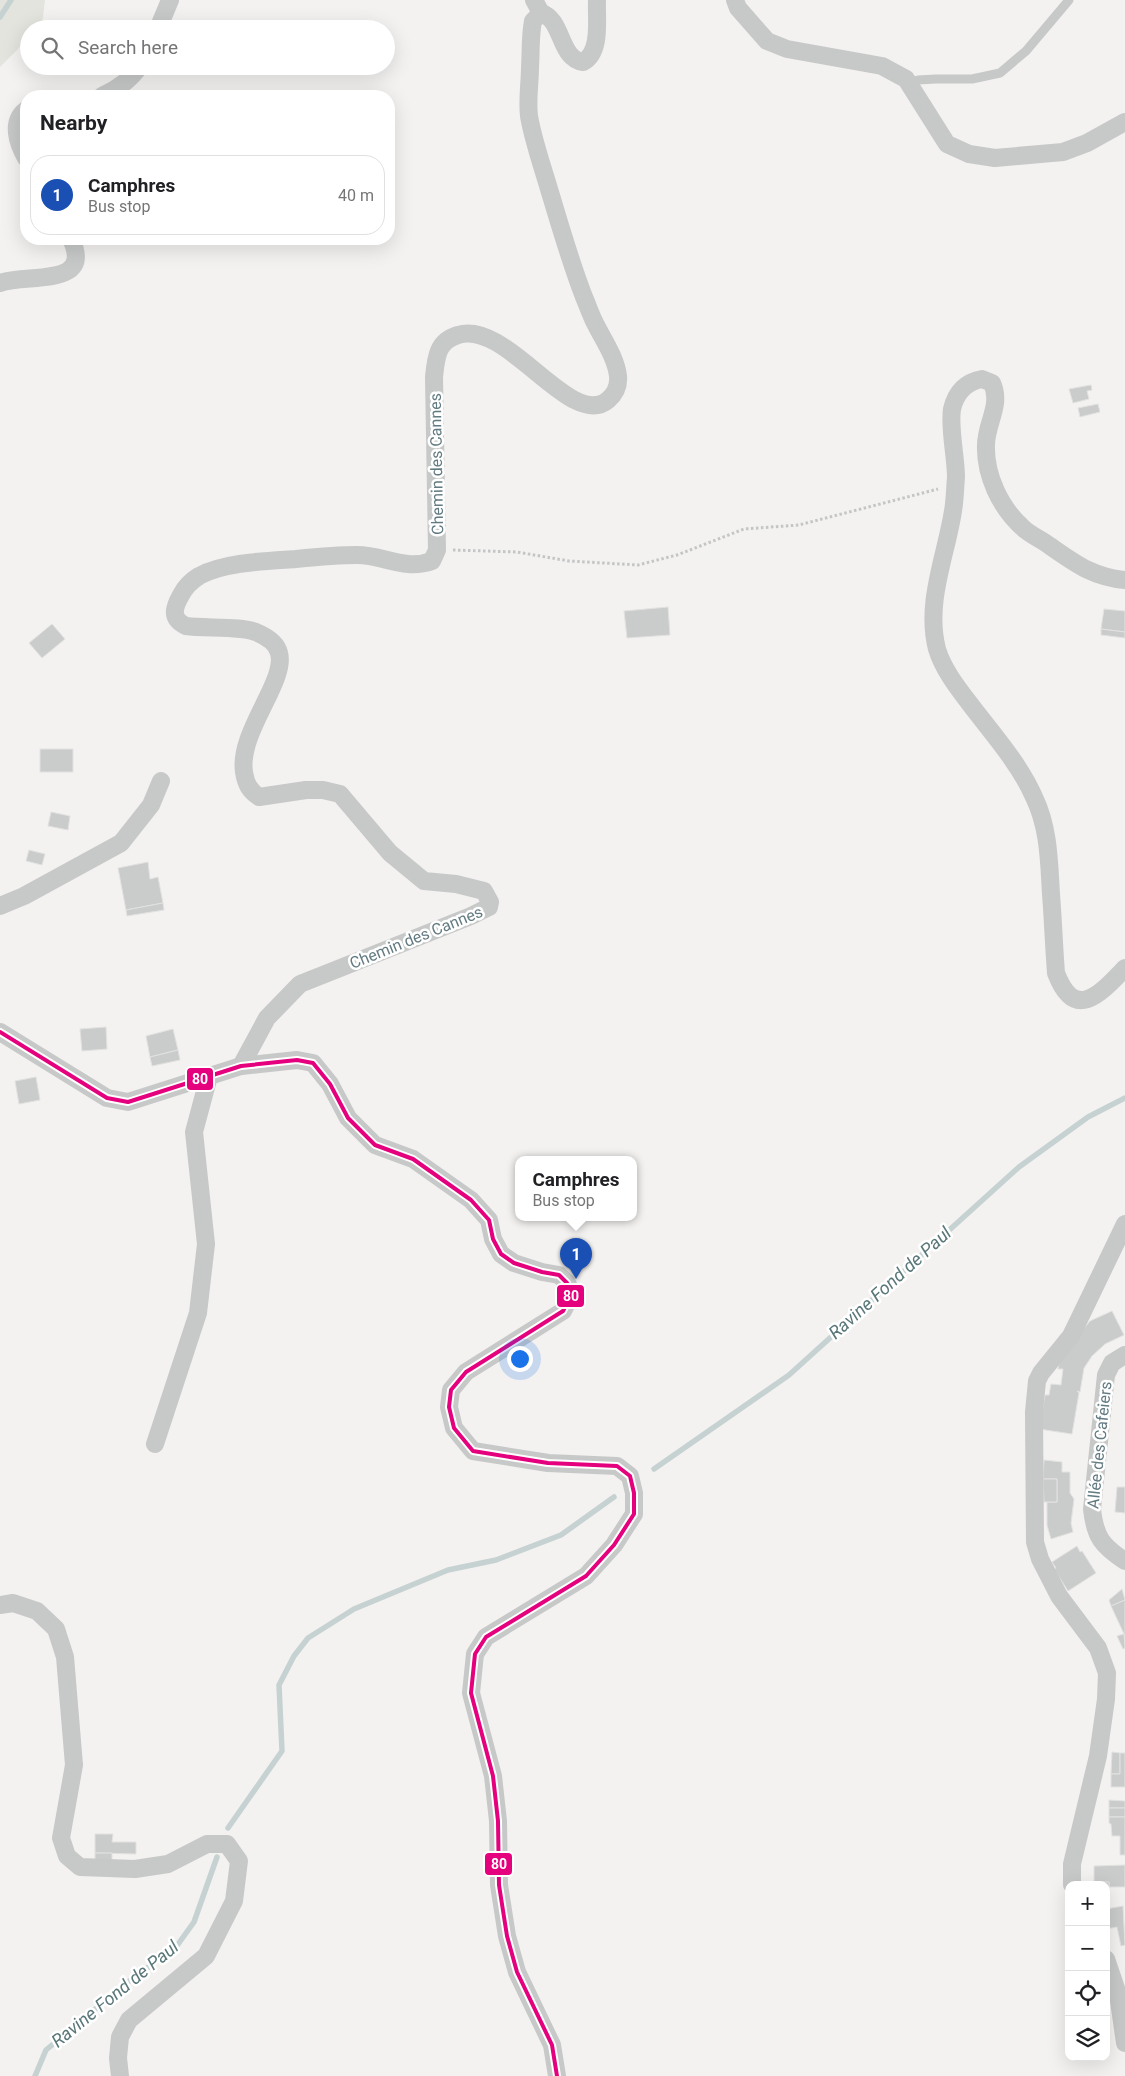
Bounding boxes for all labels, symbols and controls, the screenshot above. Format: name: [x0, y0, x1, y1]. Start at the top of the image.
search box: [20, 20, 395, 75]
icon: search: [38, 34, 66, 62]
text: Search here: [78, 36, 178, 59]
text: Nearby: [40, 111, 107, 135]
text: Camphres: [88, 174, 175, 197]
text: 1: [52, 186, 62, 205]
text: 40 m: [338, 186, 374, 205]
text: Bus stop: [88, 197, 150, 216]
street label: Chemin des Cannes: [426, 393, 447, 535]
street label: Chemin des Cannes: [347, 902, 485, 973]
line badge: 80: [186, 1067, 214, 1091]
text: 80: [192, 1071, 208, 1087]
popup: [515, 1156, 637, 1221]
text: Camphres: [532, 1168, 620, 1191]
text: Bus stop: [532, 1191, 595, 1210]
water label: Ravine Fond de Paul: [824, 1222, 956, 1343]
pin: 1: [560, 1238, 592, 1279]
line badge: 80: [556, 1284, 585, 1308]
text: 80: [563, 1288, 579, 1304]
your location: [507, 1346, 533, 1372]
street label: Allée des Cafeiers: [1083, 1380, 1116, 1510]
line badge: 80: [484, 1852, 513, 1876]
text: 80: [491, 1856, 507, 1872]
map controls: [1065, 1881, 1110, 2061]
button: +: [1065, 1881, 1110, 1926]
button: −: [1065, 1926, 1110, 1971]
water label: Ravine Fond de Paul: [47, 1935, 183, 2051]
button: locate: [1065, 1971, 1110, 2016]
button: layers: [1065, 2016, 1110, 2061]

